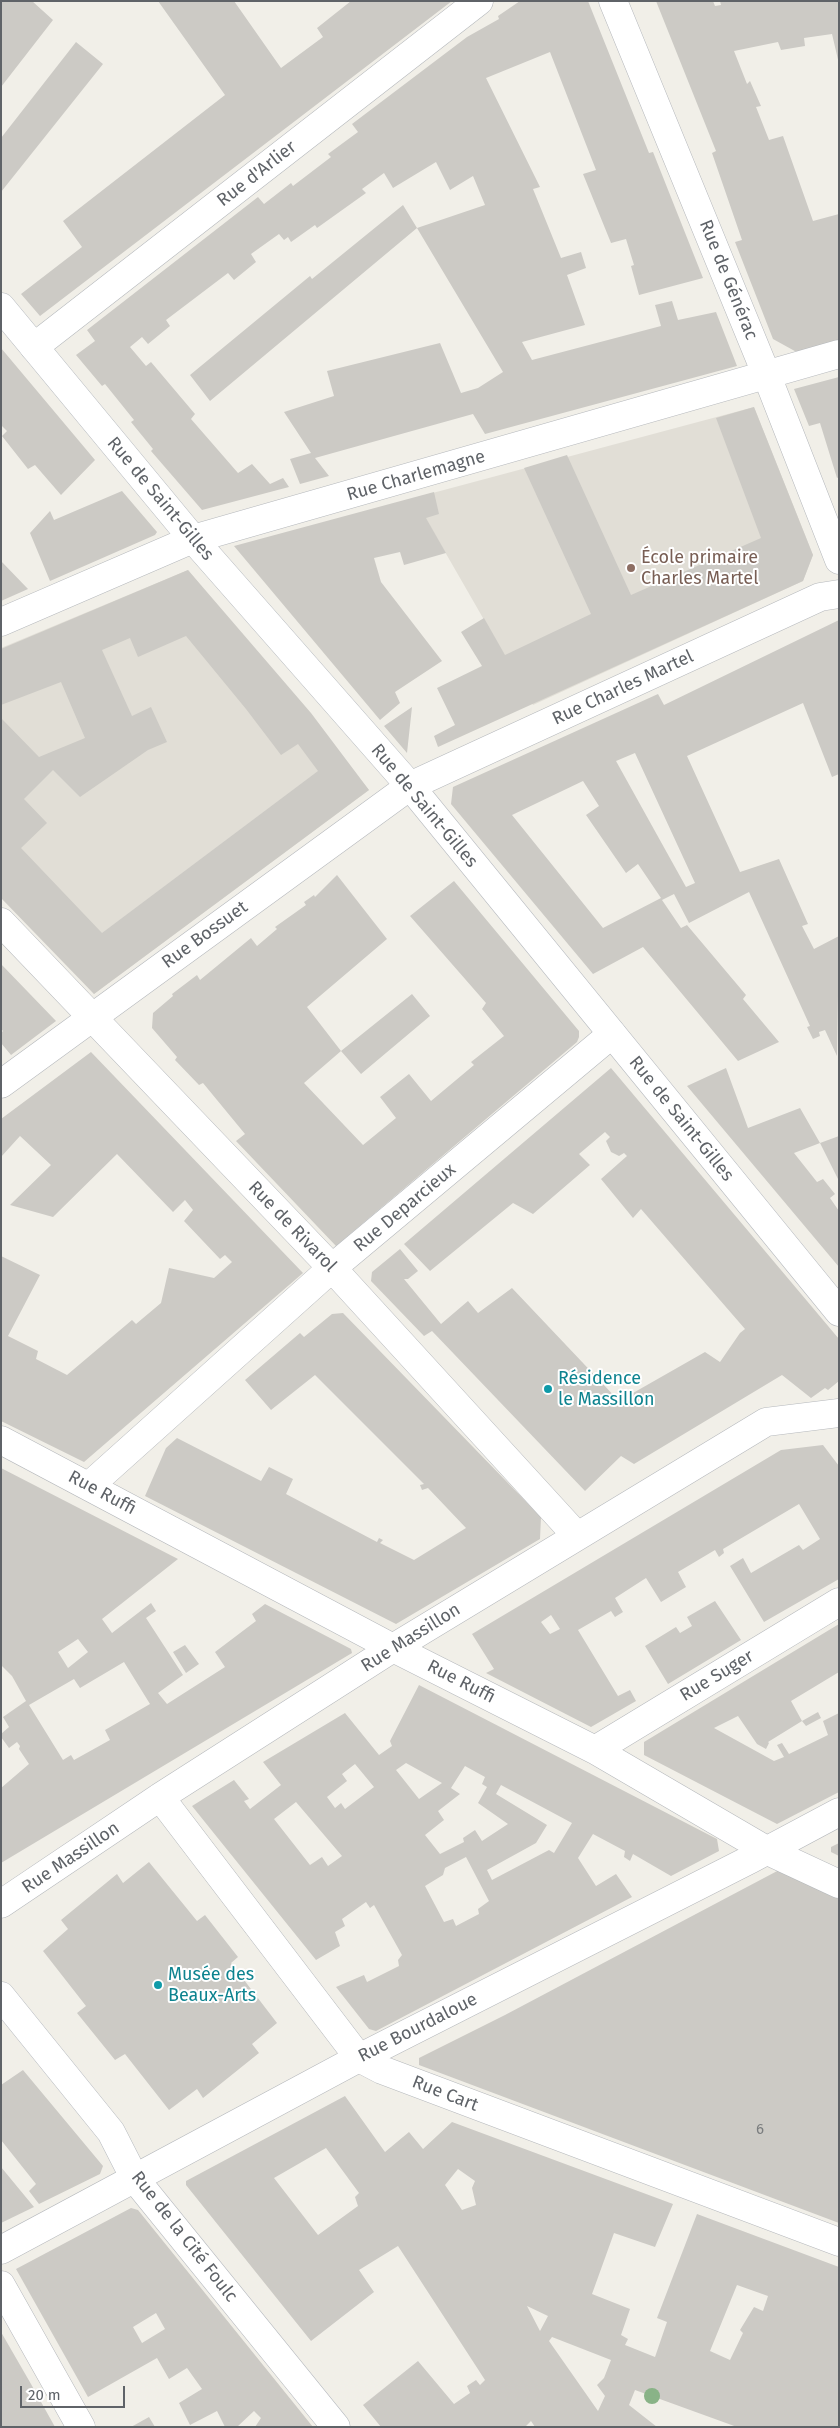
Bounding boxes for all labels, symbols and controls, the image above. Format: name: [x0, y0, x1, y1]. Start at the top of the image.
street label: Rue d'Arlier: [213, 136, 301, 212]
street label: Rue de Générac: [694, 217, 762, 343]
street label: Rue de Saint-Gilles: [102, 433, 218, 565]
street label: Rue Charlemagne: [344, 446, 488, 506]
place label: École primaire Charles Martel: [641, 547, 758, 590]
marker: École primaire Charles Martel: [625, 562, 637, 574]
street label: Rue Charles Martel: [549, 646, 697, 730]
street label: Rue de Saint-Gilles: [366, 740, 482, 872]
street label: Rue Bossuet: [158, 897, 252, 973]
street label: Rue de Saint-Gilles: [624, 1052, 738, 1186]
street label: Rue Deparcieux: [350, 1159, 460, 1257]
street label: Rue de Rivarol: [243, 1177, 341, 1277]
place label: Résidence le Massillon: [558, 1368, 655, 1410]
marker: Résidence le Massillon: [542, 1383, 554, 1395]
street label: Rue Ruffi: [64, 1466, 140, 1520]
street label: Rue Massillon: [357, 1599, 465, 1677]
street label: Rue Suger: [676, 1646, 758, 1706]
street label: Rue Ruffi: [423, 1656, 499, 1708]
street label: Rue Massillon: [18, 1818, 124, 1898]
place label: Musée des Beaux-Arts: [168, 1964, 256, 2006]
marker: Musée des Beaux-Arts: [152, 1979, 164, 1991]
street label: Rue Bourdaloue: [355, 1989, 481, 2067]
street label: Rue Cart: [409, 2072, 481, 2116]
house number: 6: [756, 2121, 764, 2139]
street label: Rue de la Cité Foulc: [126, 2167, 242, 2307]
scale bar: [22, 2376, 128, 2408]
text: 20 m: [28, 2386, 61, 2404]

